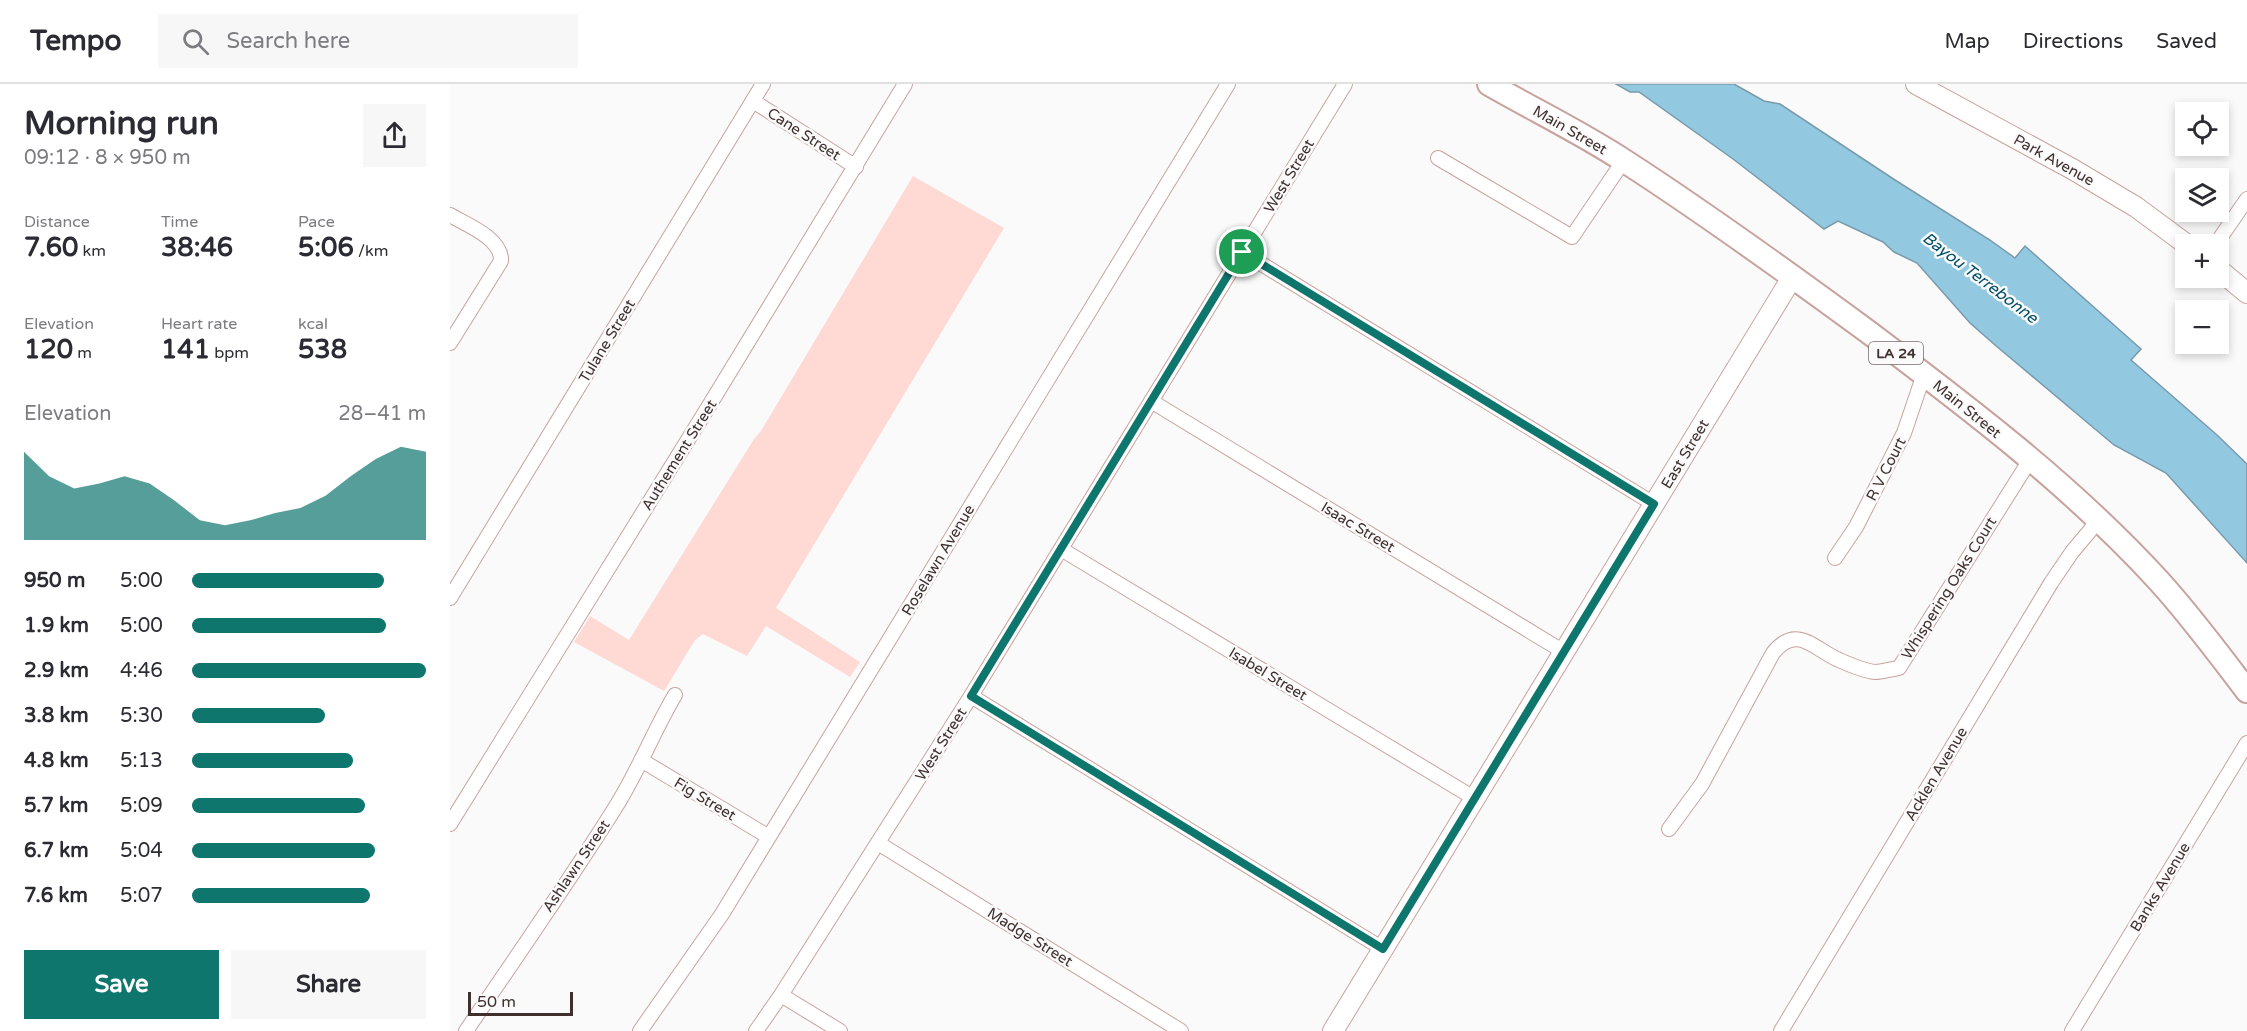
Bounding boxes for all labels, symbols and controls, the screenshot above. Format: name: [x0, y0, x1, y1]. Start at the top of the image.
search box: [158, 14, 578, 68]
text: Tempo: [30, 24, 122, 58]
icon: search: [179, 25, 212, 58]
text: Search here: [227, 28, 350, 54]
text: Map: [1944, 29, 1990, 54]
text: Directions: [2023, 29, 2123, 54]
text: Saved: [2156, 29, 2217, 54]
street label: Main Street: [1530, 102, 1610, 159]
map controls: [2175, 102, 2229, 354]
button: locate: [2175, 102, 2229, 156]
text: Morning run: [24, 104, 219, 143]
button: share: [363, 104, 426, 167]
street label: Cane Street: [764, 104, 844, 164]
street label: Park Avenue: [2010, 130, 2098, 190]
street label: West Street: [1260, 136, 1318, 216]
text: 09:12 · 8 × 950 m: [24, 146, 191, 170]
button: layers: [2175, 168, 2229, 222]
text: Distance: [24, 212, 90, 232]
text: Time: [161, 212, 198, 232]
text: Pace: [298, 212, 335, 232]
pin: [1216, 226, 1267, 277]
water label: Bayou Terrebonne: [1918, 228, 2042, 328]
text: 7.60: [24, 232, 78, 263]
text: 38:46: [161, 232, 233, 263]
text: 5:06: [298, 232, 354, 263]
button: +: [2175, 234, 2229, 288]
icon: arrive: [1225, 235, 1258, 268]
text: km: [78, 241, 106, 261]
text: /km: [354, 241, 388, 261]
street label: Tulane Street: [575, 296, 639, 386]
button: −: [2175, 300, 2229, 354]
text: Elevation: [24, 314, 94, 334]
text: Heart rate: [161, 314, 237, 334]
text: kcal: [298, 314, 328, 334]
text: 120: [24, 334, 73, 365]
text: 141: [161, 334, 210, 365]
text: 538: [298, 334, 347, 365]
road number: LA 24: [1869, 342, 1923, 364]
text: m: [73, 343, 92, 363]
text: bpm: [210, 343, 249, 363]
street label: Main Street: [1929, 376, 2005, 442]
street label: Authement Street: [638, 396, 720, 514]
text: Elevation: [24, 402, 111, 426]
text: 28–41 m: [338, 402, 426, 426]
street label: East Street: [1657, 416, 1713, 492]
street label: R V Court: [1862, 434, 1910, 504]
street label: Isaac Street: [1318, 498, 1398, 556]
street label: Roselawn Avenue: [898, 501, 978, 619]
street label: Whispering Oaks Court: [1898, 513, 2000, 663]
text: 950 m: [24, 569, 85, 593]
text: 5:00: [120, 569, 163, 593]
text: 1.9 km: [24, 614, 89, 638]
text: 5:00: [120, 614, 163, 638]
street label: Isabel Street: [1226, 644, 1311, 705]
text: 2.9 km: [24, 659, 89, 683]
text: 4:46: [120, 659, 163, 683]
text: 3.8 km: [24, 704, 89, 728]
text: 5:30: [120, 704, 163, 728]
street label: West Street: [911, 704, 971, 784]
street label: Acklen Avenue: [1901, 724, 1971, 824]
text: 4.8 km: [24, 749, 89, 773]
text: 5:13: [120, 749, 163, 773]
street label: Fig Street: [671, 774, 739, 825]
text: 5.7 km: [24, 794, 88, 818]
text: 5:09: [120, 794, 163, 818]
street label: Ashlawn Street: [539, 816, 614, 916]
text: 6.7 km: [24, 839, 89, 863]
text: 5:04: [120, 839, 163, 863]
street label: Banks Avenue: [2126, 839, 2194, 935]
text: 7.6 km: [24, 884, 88, 908]
text: 5:07: [120, 884, 163, 908]
street label: Madge Street: [984, 904, 1076, 971]
button: Save: [24, 950, 219, 1019]
button: Share: [231, 950, 426, 1019]
scale bar: [468, 989, 573, 1016]
text: 50 m: [477, 992, 516, 1012]

